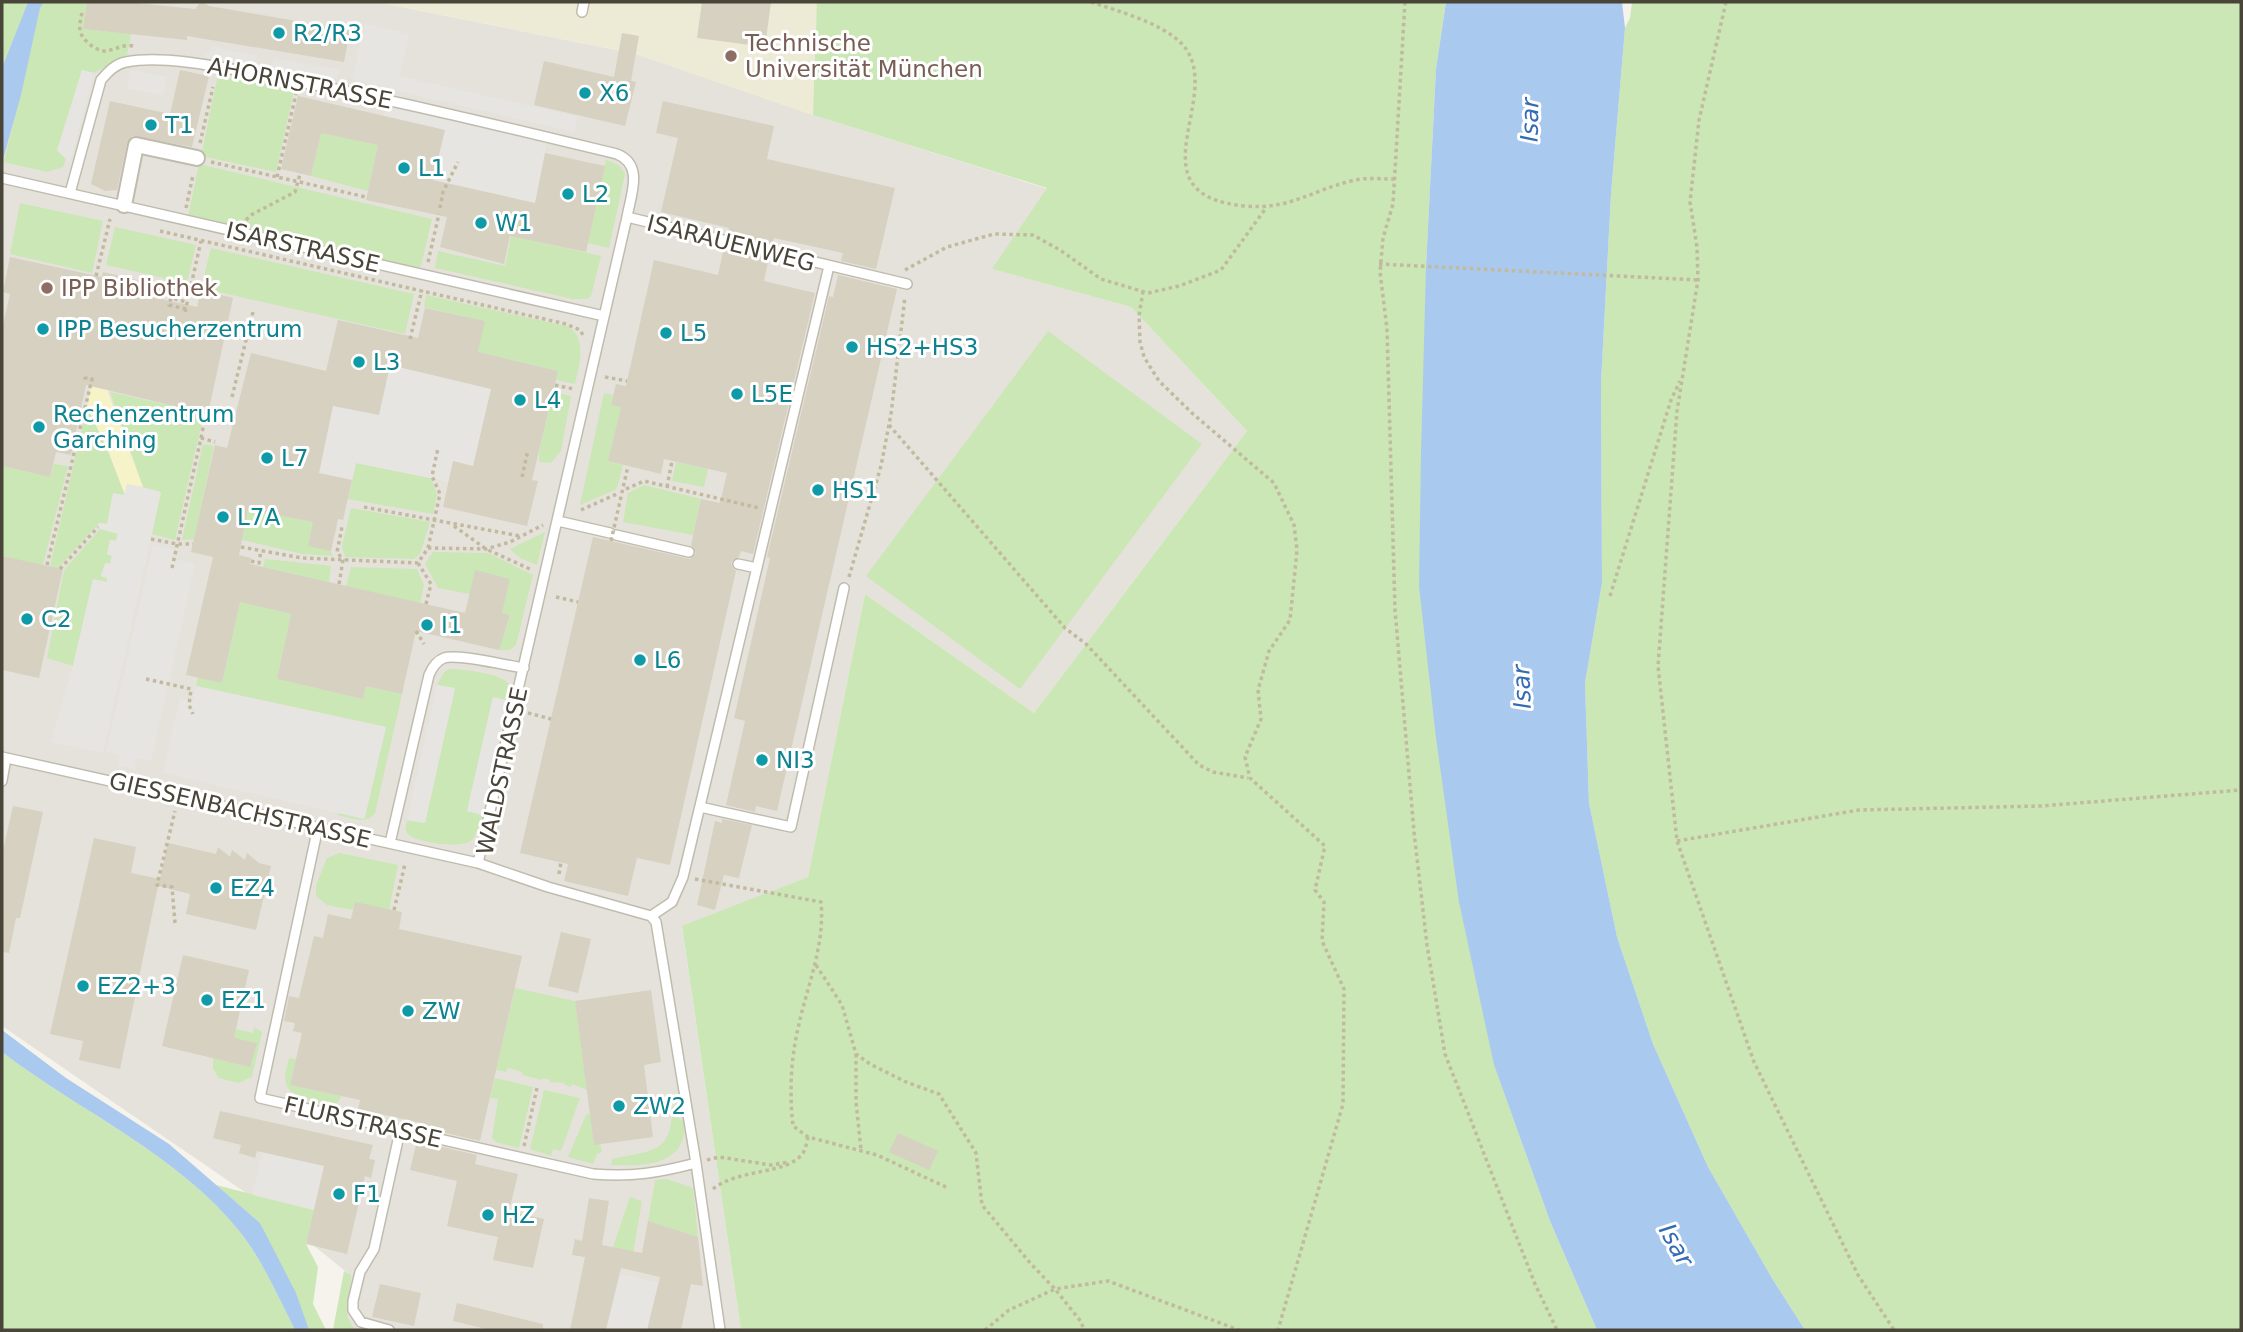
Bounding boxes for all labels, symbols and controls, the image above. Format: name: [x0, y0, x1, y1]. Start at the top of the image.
place label: R2/R3: [293, 20, 362, 46]
marker: R2/R3: [271, 25, 287, 41]
place label: Technische Universität München: [744, 30, 983, 82]
marker: Technische Universität München: [723, 48, 739, 64]
street label: AHORNSTRASSE: [205, 52, 395, 114]
place label: X6: [599, 80, 629, 106]
marker: X6: [577, 85, 593, 101]
water label: Isar: [1516, 96, 1544, 142]
place label: T1: [164, 112, 194, 138]
marker: T1: [143, 117, 159, 133]
place label: L1: [418, 155, 445, 181]
marker: L1: [396, 160, 412, 176]
place label: L2: [582, 181, 609, 207]
marker: L2: [560, 186, 576, 202]
place label: W1: [495, 210, 532, 236]
street label: ISARAUENWEG: [644, 210, 818, 276]
marker: W1: [473, 215, 489, 231]
street label: ISARSTRASSE: [224, 217, 382, 277]
place label: IPP Bibliothek: [61, 275, 218, 301]
marker: IPP Bibliothek: [39, 280, 55, 296]
place label: IPP Besucherzentrum: [57, 316, 302, 342]
place label: L5: [680, 320, 707, 346]
marker: IPP Besucherzentrum: [35, 321, 51, 337]
marker: L5: [658, 325, 674, 341]
place label: HS2+HS3: [866, 334, 978, 360]
marker: HS2+HS3: [844, 339, 860, 355]
place label: L3: [373, 349, 400, 375]
marker: L3: [351, 354, 367, 370]
place label: L5E: [751, 381, 793, 407]
marker: L5E: [729, 386, 745, 402]
place label: L4: [534, 387, 561, 413]
marker: L4: [512, 392, 528, 408]
place label: Rechenzentrum Garching: [53, 401, 234, 453]
marker: Rechenzentrum Garching: [31, 419, 47, 435]
place label: L7: [281, 445, 308, 471]
marker: L7: [259, 450, 275, 466]
place label: HS1: [832, 477, 879, 503]
marker: HS1: [810, 482, 826, 498]
place label: L7A: [237, 504, 280, 530]
marker: L7A: [215, 509, 231, 525]
place label: C2: [41, 606, 72, 632]
marker: C2: [19, 611, 35, 627]
place label: I1: [441, 612, 462, 638]
marker: I1: [419, 617, 435, 633]
place label: L6: [654, 647, 681, 673]
marker: L6: [632, 652, 648, 668]
water label: Isar: [1507, 662, 1537, 710]
street label: WALDSTRASSE: [472, 685, 532, 857]
place label: NI3: [776, 747, 815, 773]
marker: NI3: [754, 752, 770, 768]
street label: GIESSENBACHSTRASSE: [107, 767, 373, 853]
place label: EZ4: [230, 875, 275, 901]
marker: EZ4: [208, 880, 224, 896]
place label: EZ2+3: [97, 973, 176, 999]
marker: EZ2+3: [75, 978, 91, 994]
place label: EZ1: [221, 987, 266, 1013]
marker: EZ1: [199, 992, 215, 1008]
place label: ZW: [422, 998, 461, 1024]
marker: ZW: [400, 1003, 416, 1019]
street label: FLURSTRASSE: [282, 1091, 444, 1153]
place label: ZW2: [633, 1093, 686, 1119]
marker: ZW2: [611, 1098, 627, 1114]
place label: F1: [353, 1181, 381, 1207]
marker: F1: [331, 1186, 347, 1202]
place label: HZ: [502, 1202, 535, 1228]
marker: HZ: [480, 1207, 496, 1223]
water label: Isar: [1653, 1219, 1700, 1273]

